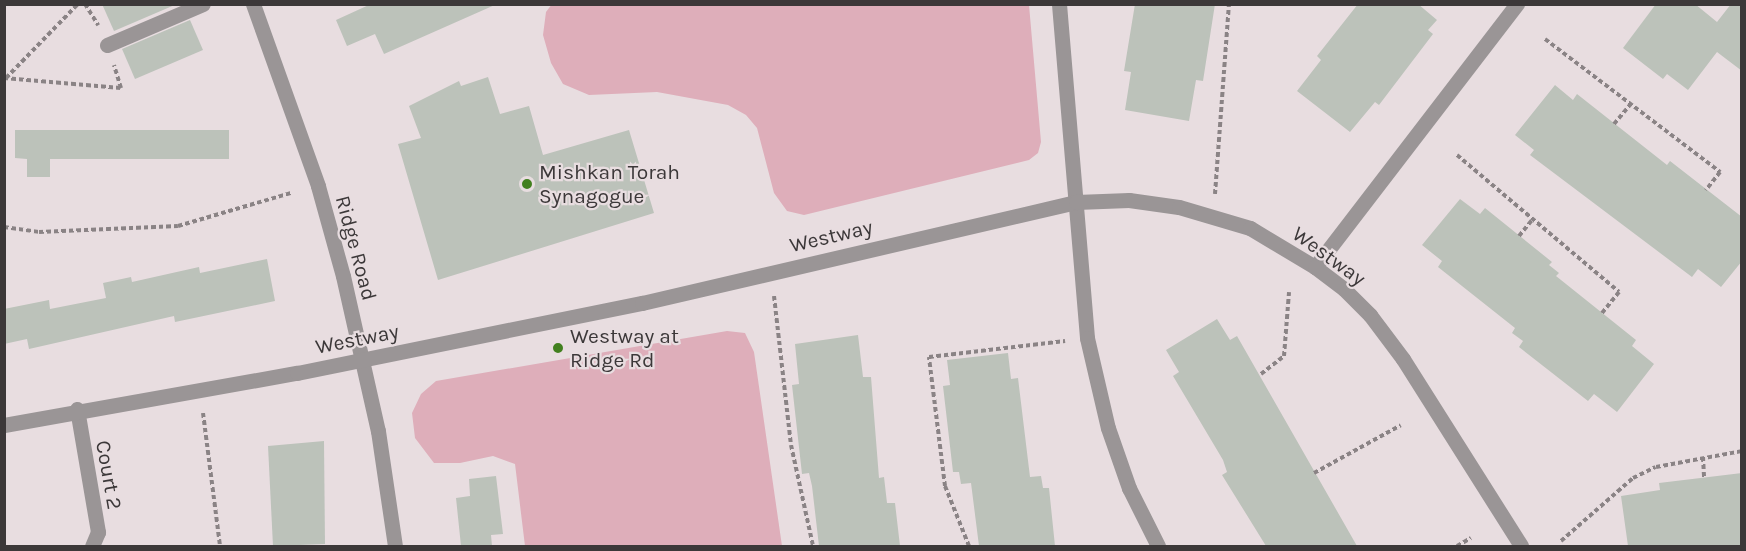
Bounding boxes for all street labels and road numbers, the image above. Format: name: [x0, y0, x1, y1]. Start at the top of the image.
street label: Ridge Road: [330, 193, 382, 303]
street label: Westway: [787, 214, 875, 258]
street label: Westway: [1287, 221, 1371, 291]
street label: Westway: [313, 319, 401, 359]
street label: Court 2: [91, 438, 127, 512]

